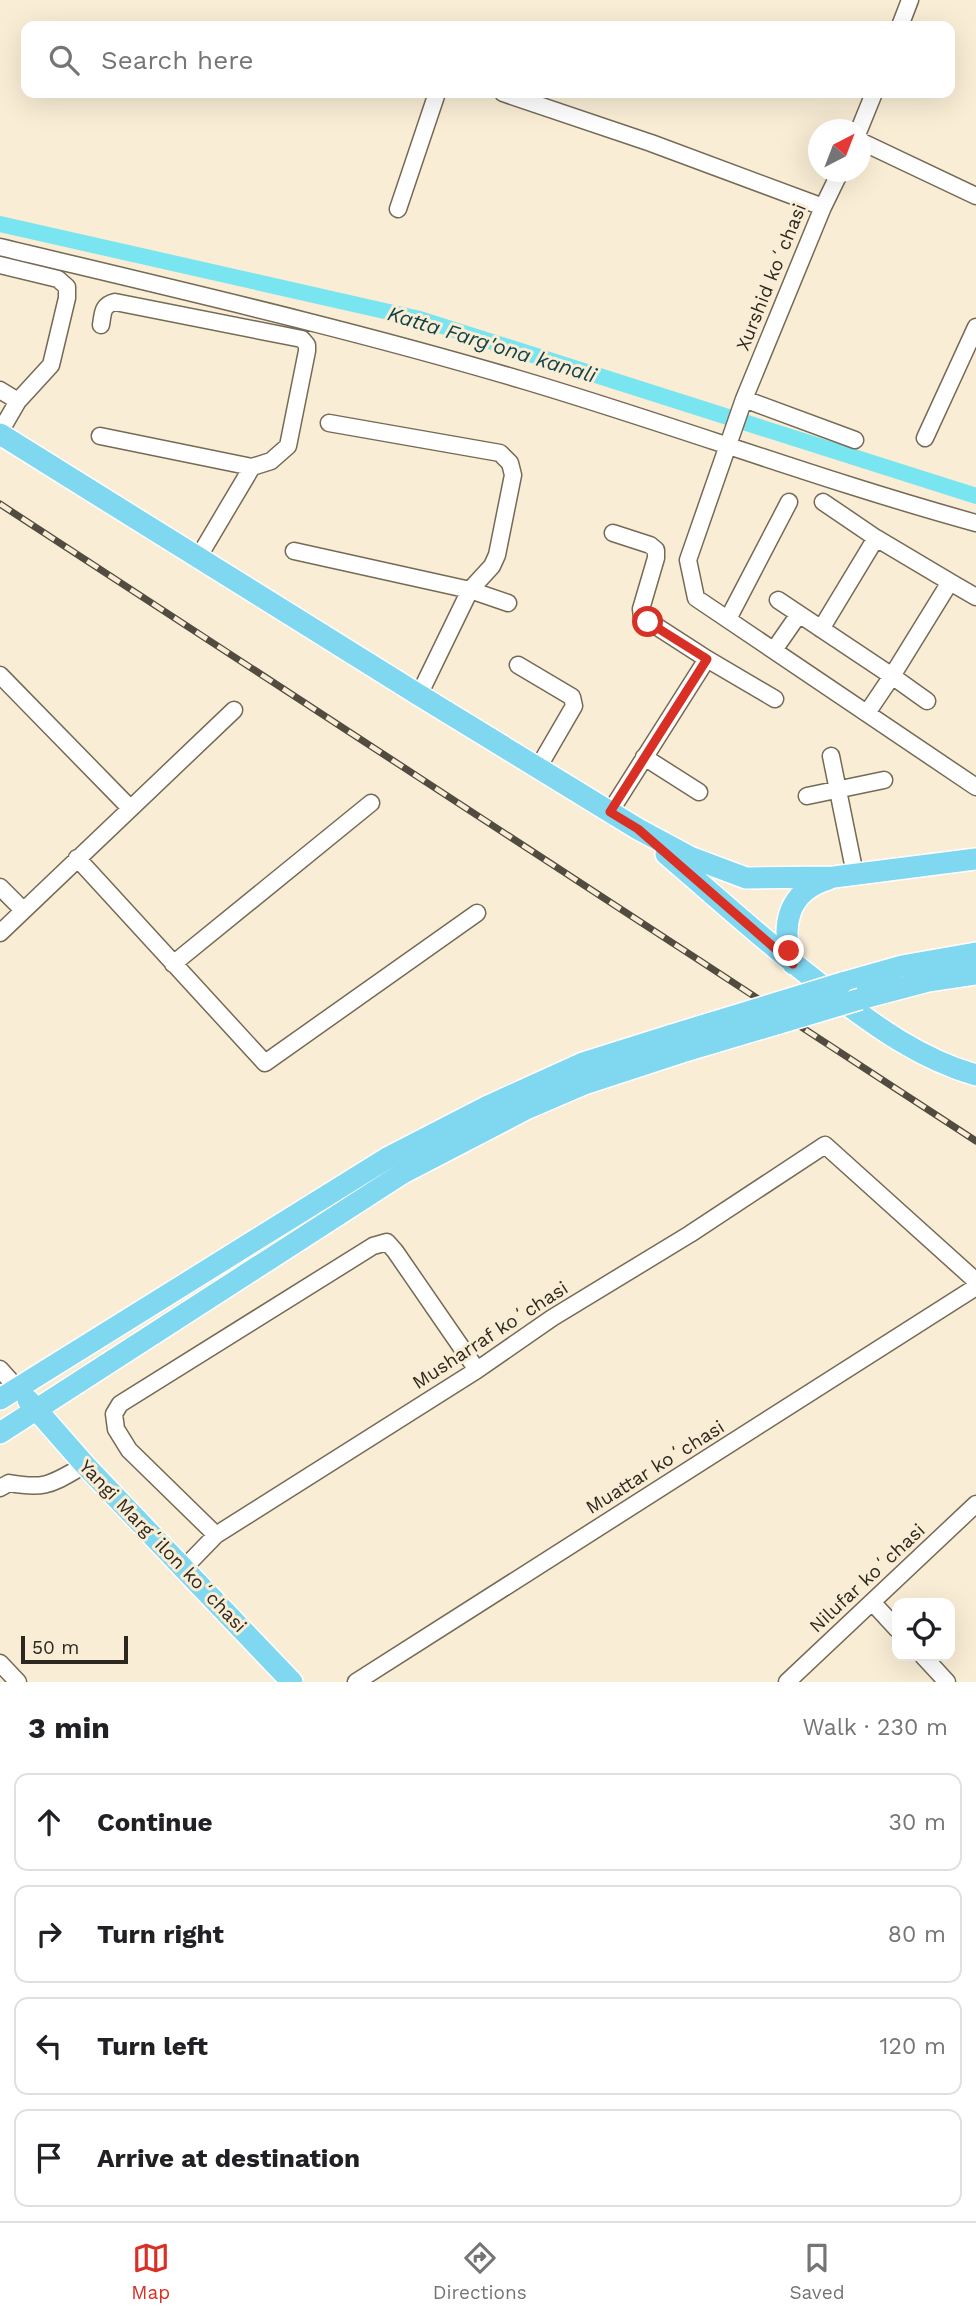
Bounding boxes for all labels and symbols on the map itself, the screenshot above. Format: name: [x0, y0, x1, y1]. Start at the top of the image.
north arrow: [808, 119, 871, 182]
street label: Xurshid koʻchasi: [731, 200, 811, 354]
water label: Katta Farg'ona kanali: [385, 300, 600, 388]
route start: [632, 606, 663, 637]
route end: [773, 935, 804, 966]
street label: Musharraf koʻchasi: [408, 1276, 572, 1394]
street label: Muattar koʻchasi: [582, 1415, 728, 1519]
street label: Yangi Margʻilon koʻchasi: [74, 1455, 252, 1637]
street label: Nilufar koʻchasi: [805, 1519, 929, 1637]
scale bar: [21, 1633, 128, 1665]

